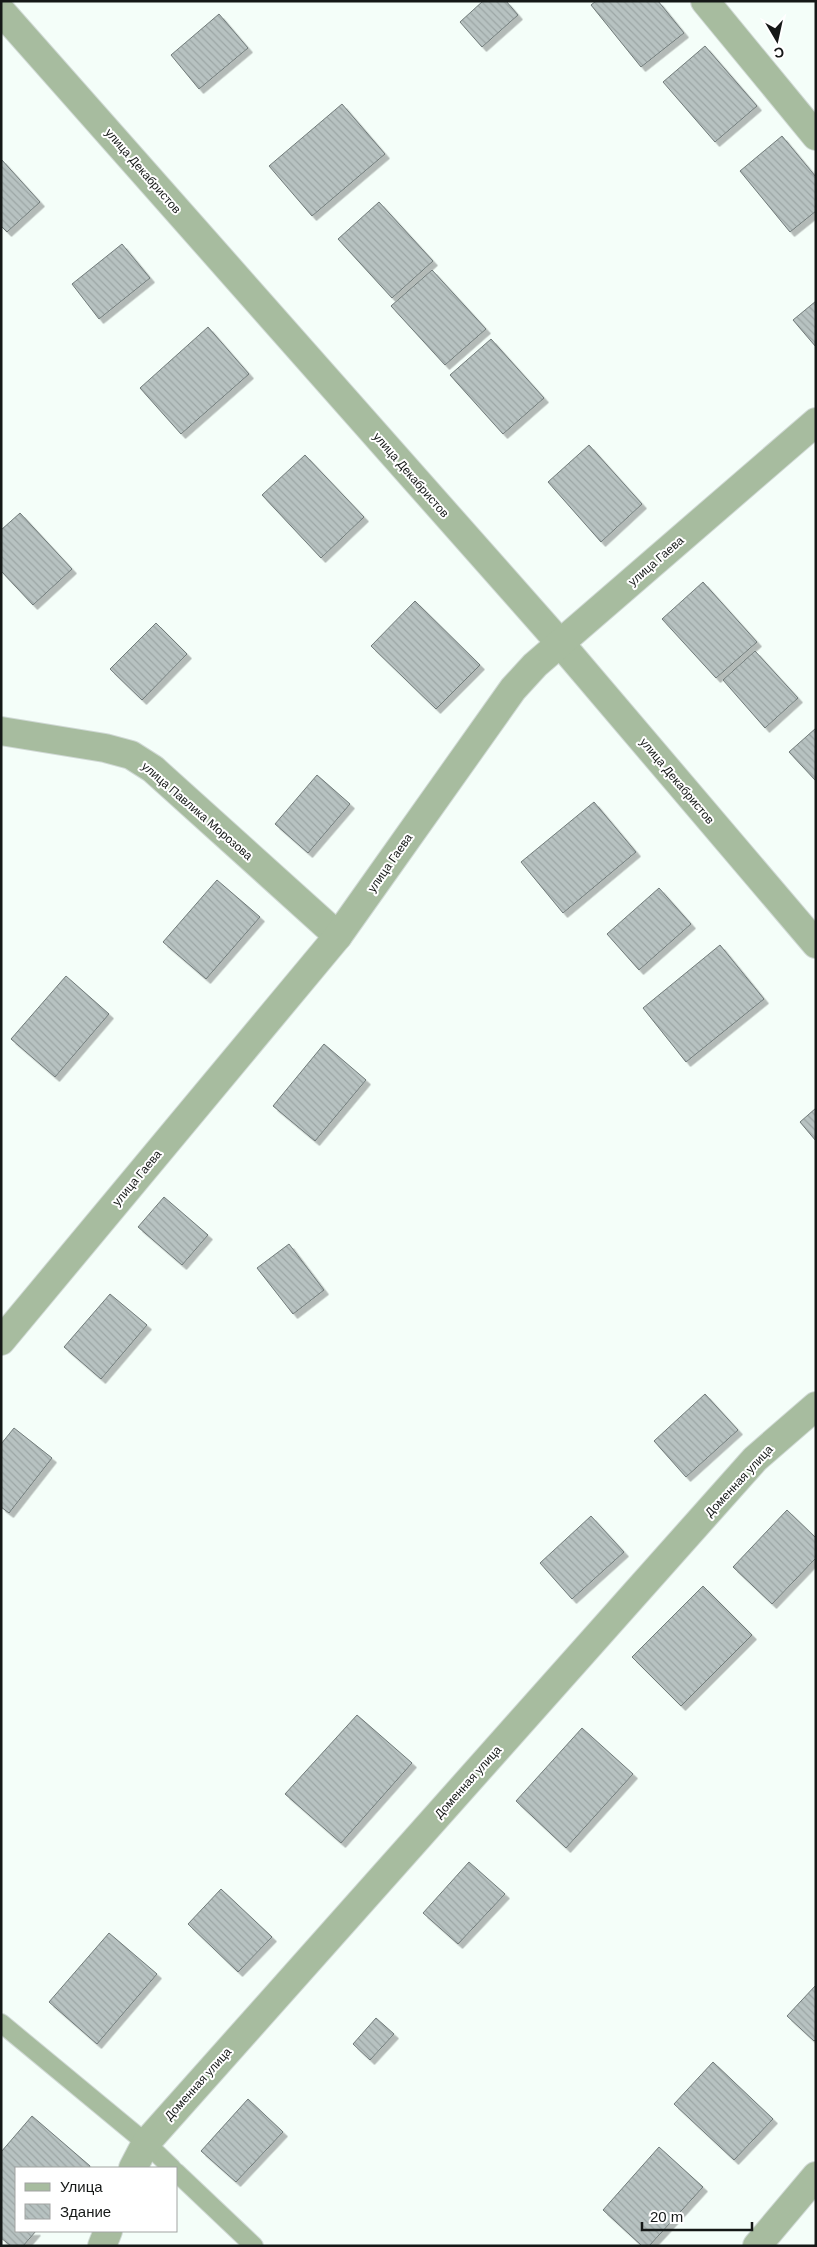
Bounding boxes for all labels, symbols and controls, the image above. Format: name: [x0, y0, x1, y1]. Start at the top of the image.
north arrow: [752, 15, 802, 65]
text: С: [773, 44, 785, 62]
street label: улица Декабристов: [102, 126, 184, 216]
street label: улица Декабристов: [370, 430, 452, 520]
street label: улица Гаева: [626, 533, 687, 589]
street label: улица Декабристов: [637, 735, 717, 827]
street label: улица Павлика Морозова: [139, 759, 255, 863]
street label: улица Гаева: [365, 831, 416, 895]
street label: улица Гаева: [110, 1147, 165, 1209]
street label: Доменная улица: [702, 1442, 776, 1520]
street label: Доменная улица: [432, 1743, 504, 1821]
street label: Доменная улица: [162, 2045, 234, 2123]
legend: [15, 2167, 178, 2232]
text: Улица: [60, 2178, 103, 2195]
scale bar: [642, 2200, 752, 2232]
text: Здание: [60, 2203, 111, 2220]
text: 20 m: [650, 2208, 683, 2225]

